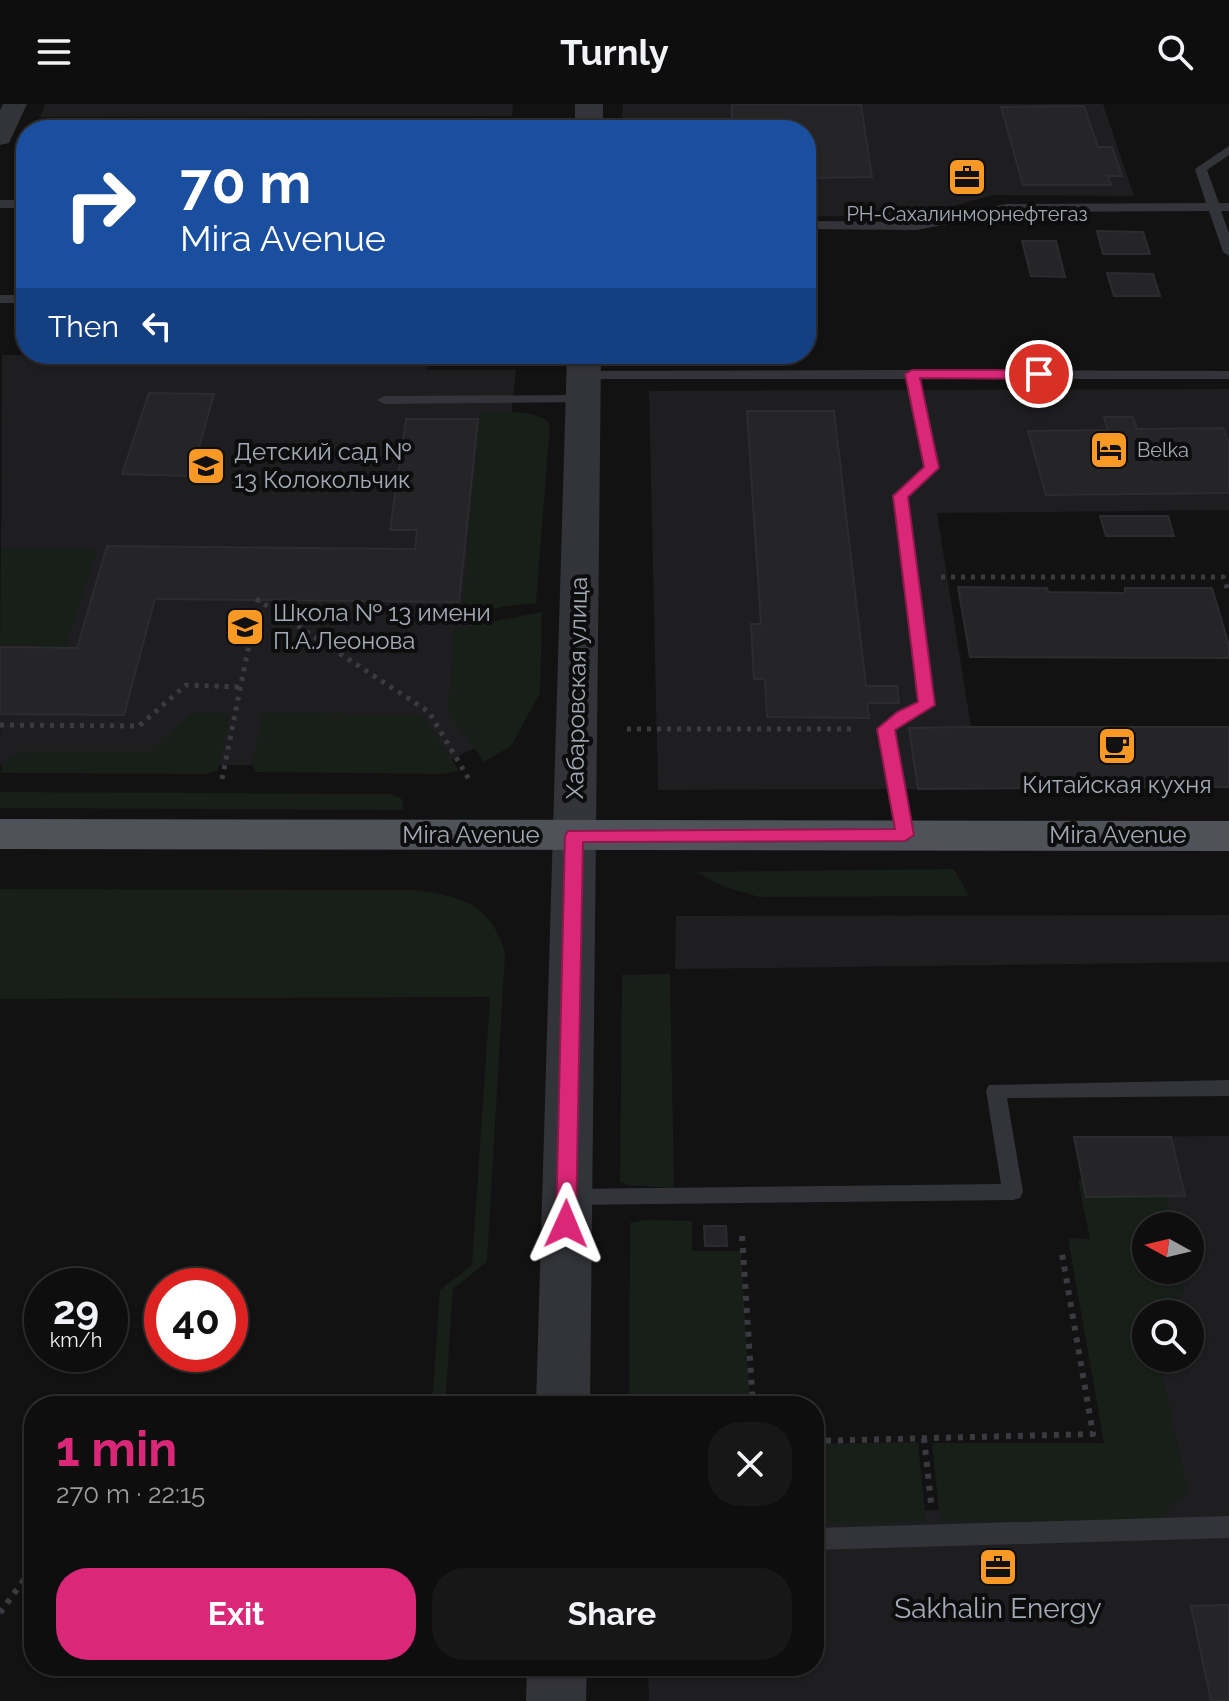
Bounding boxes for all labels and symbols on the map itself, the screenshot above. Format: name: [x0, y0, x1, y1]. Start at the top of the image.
office icon: РН-Сахалинморнефтегаз: [946, 156, 988, 198]
place label: РН-Сахалинморнефтегаз: [846, 202, 1088, 226]
pin: [1005, 340, 1073, 408]
hotel icon: Belka: [1088, 429, 1130, 471]
place label: Детский сад № 13 Колокольчик: [234, 437, 411, 494]
place label: Belka: [1137, 438, 1189, 462]
school or university icon: Детский сад № 13 Колокольчик: [185, 445, 227, 487]
street label: Хабаровская улица: [560, 577, 593, 799]
place label: Школа № 13 имени П.А.Леонова: [273, 598, 491, 655]
school or university icon: Школа № 13 имени П.А.Леонова: [224, 606, 266, 648]
cafe icon: Китайская кухня: [1096, 725, 1138, 767]
place label: Китайская кухня: [1022, 770, 1212, 799]
street label: Mira Avenue: [402, 820, 540, 849]
street label: Mira Avenue: [1049, 820, 1187, 849]
position arrow: [524, 1182, 608, 1266]
north arrow: [1132, 1212, 1204, 1284]
speed limit sign: 40: [144, 1268, 248, 1372]
office icon: Sakhalin Energy: [977, 1546, 1019, 1588]
place label: Sakhalin Energy: [894, 1592, 1102, 1625]

